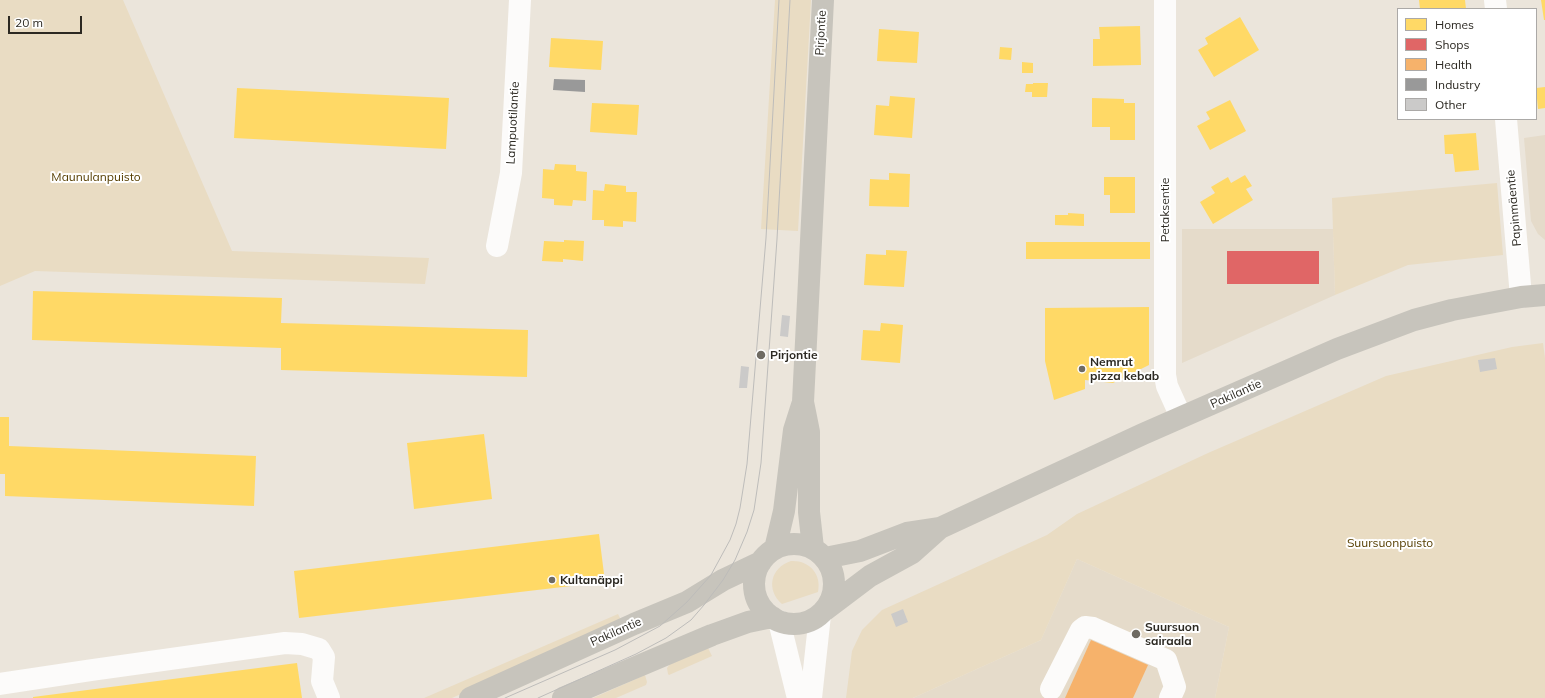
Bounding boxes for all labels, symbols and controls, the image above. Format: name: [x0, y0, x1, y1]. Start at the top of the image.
scale bar: [10, 8, 84, 34]
legend: [1397, 8, 1537, 120]
street label: Pirjontie: [813, 10, 829, 56]
text: 20 m: [15, 15, 43, 30]
text: Homes: [1435, 17, 1474, 32]
text: Shops: [1435, 37, 1470, 52]
text: Health: [1435, 57, 1472, 72]
text: Industry: [1435, 77, 1480, 92]
street label: Lampuotilantie: [504, 81, 522, 165]
text: Other: [1435, 97, 1466, 112]
street label: Papinmäentie: [1503, 169, 1525, 247]
park label: Maunulanpuisto: [51, 170, 141, 184]
street label: Petaksentie: [1158, 178, 1172, 242]
place label: Pirjontie: [770, 348, 818, 362]
marker: Pirjontie: [755, 349, 767, 361]
place label: Nemrut pizza kebab: [1090, 355, 1159, 383]
marker: Nemrut pizza kebab: [1077, 364, 1087, 374]
street label: Pakilantie: [1208, 376, 1264, 412]
park label: Suursuonpuisto: [1347, 536, 1433, 550]
place label: Kultanäppi: [560, 573, 623, 587]
marker: Kultanäppi: [547, 575, 557, 585]
street label: Pakilantie: [588, 614, 644, 650]
place label: Suursuon sairaala: [1145, 620, 1199, 648]
marker: Suursuon sairaala: [1130, 628, 1142, 640]

